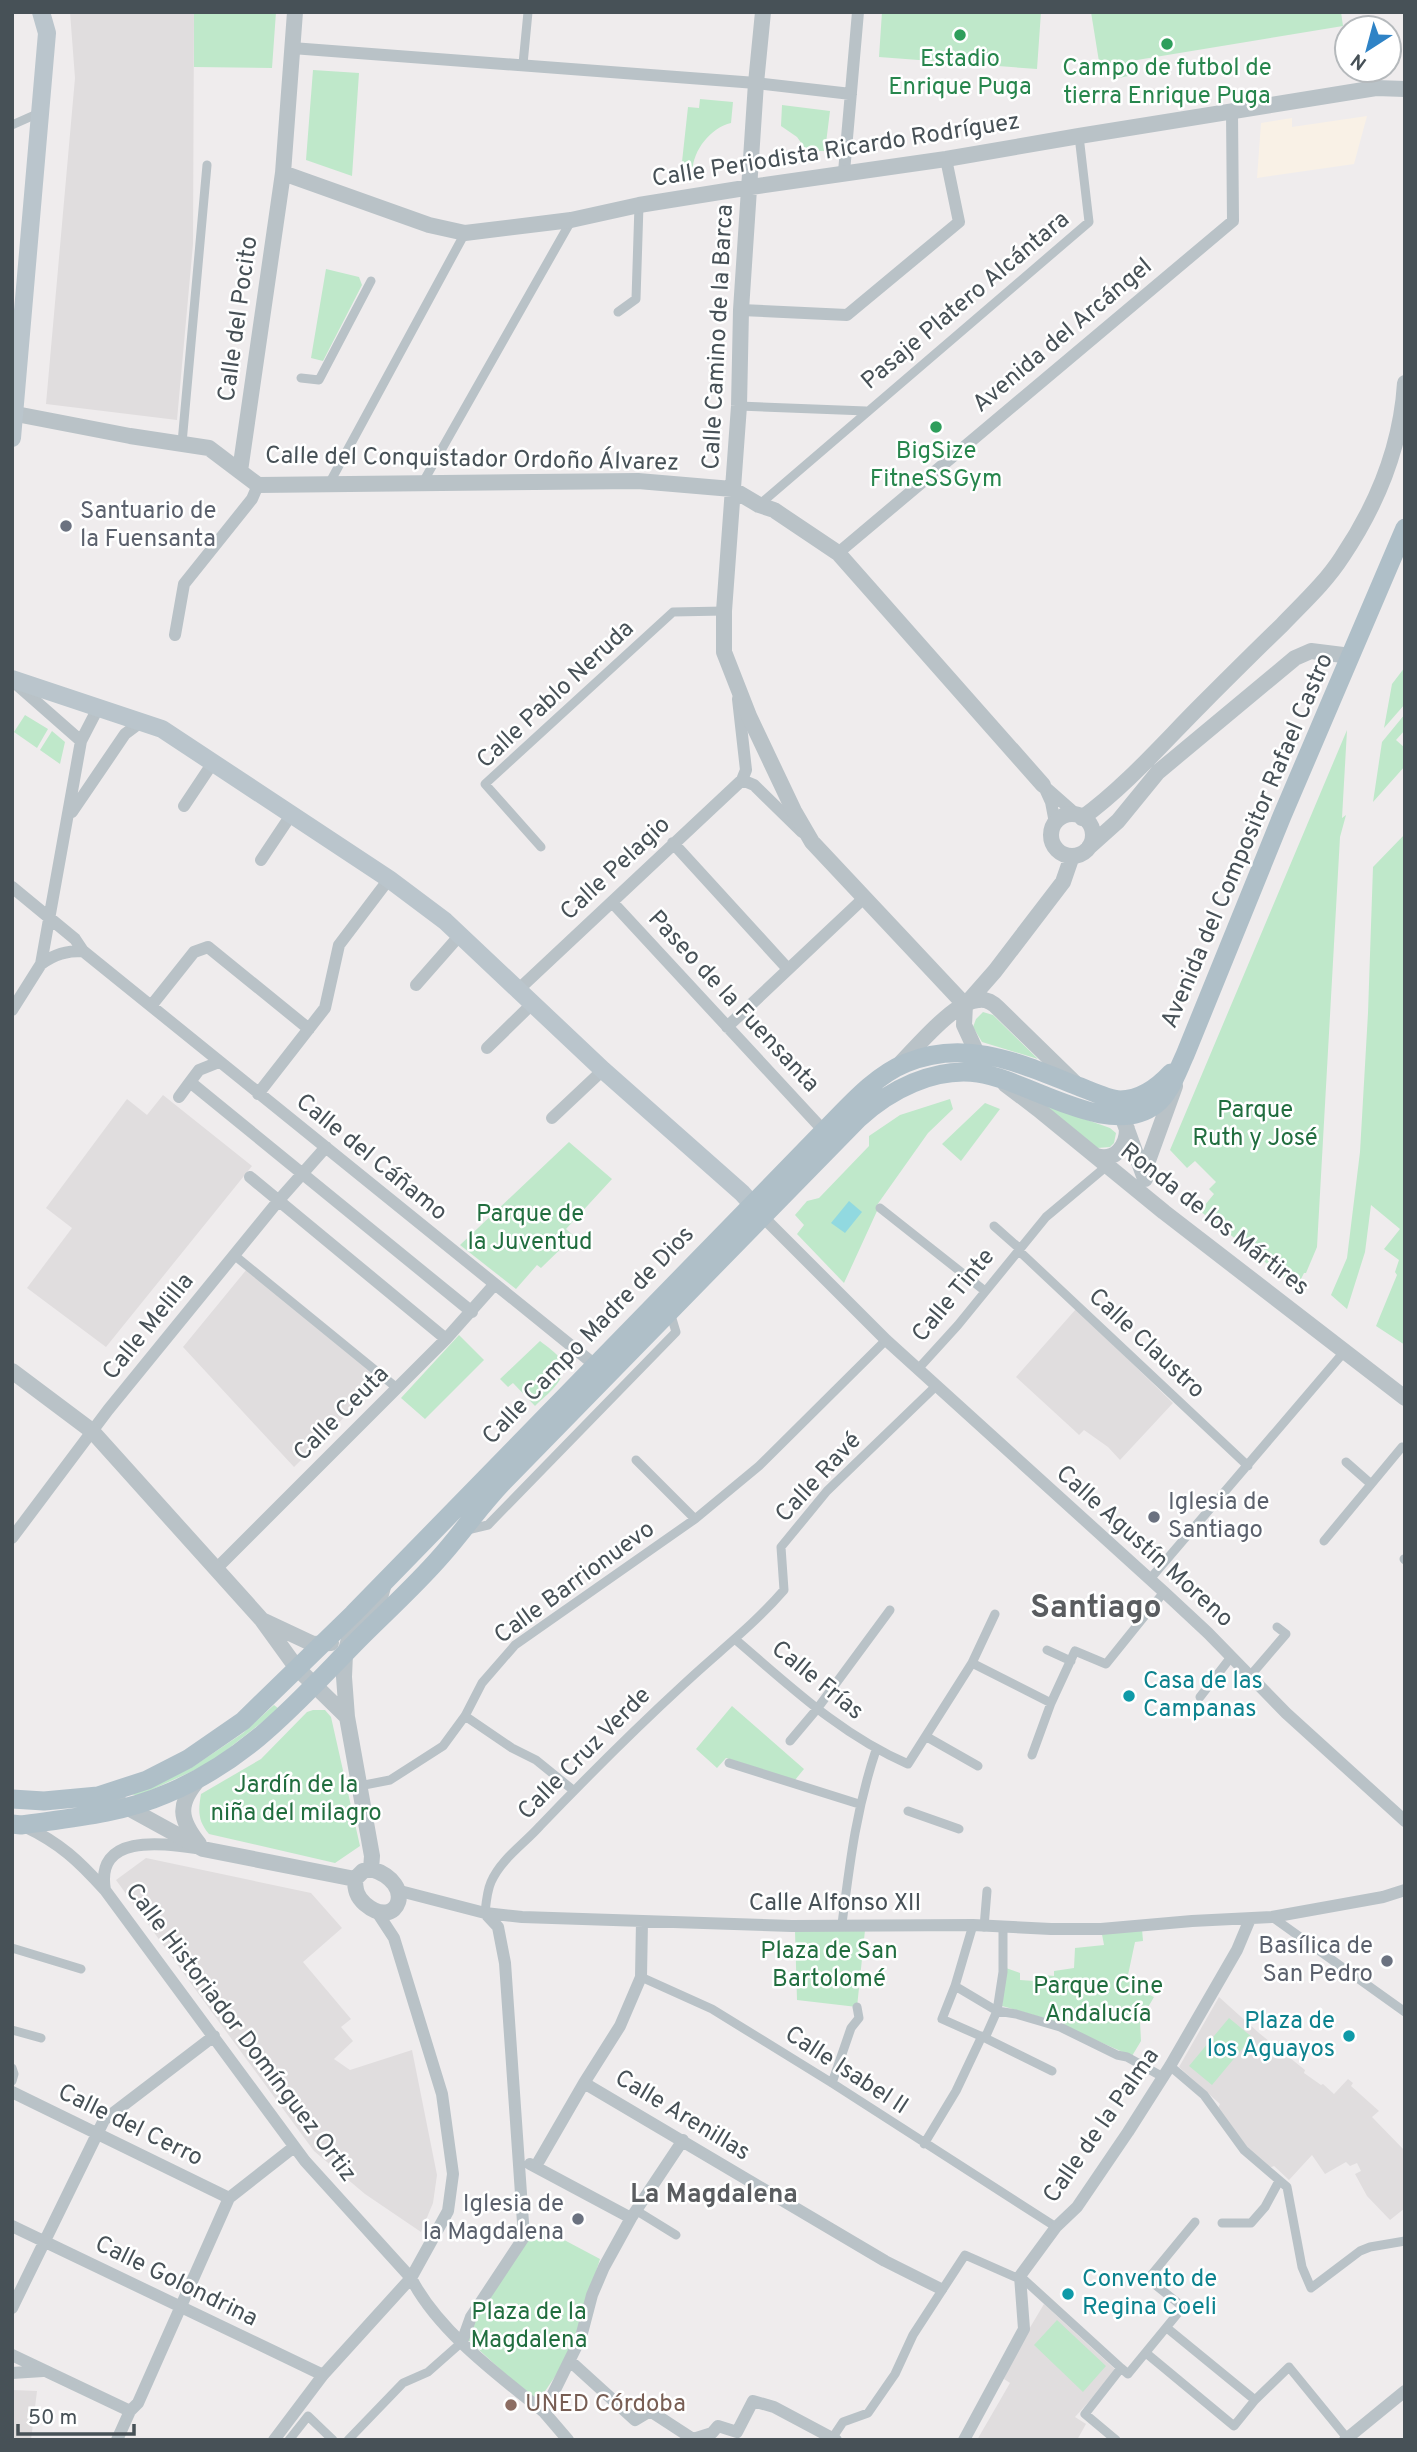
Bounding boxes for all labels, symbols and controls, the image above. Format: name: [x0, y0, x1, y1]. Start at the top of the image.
north arrow: [1333, 14, 1403, 84]
marker: Estadio Enrique Puga: [952, 27, 968, 43]
marker: Campo de futbol de tierra Enrique Puga: [1159, 36, 1175, 52]
place label: Estadio Enrique Puga: [888, 45, 1032, 103]
text: N: [1347, 47, 1372, 75]
place label: Campo de futbol de tierra Enrique Puga: [1062, 54, 1272, 112]
street label: Calle Periodista Ricardo Rodríguez: [650, 107, 1022, 195]
street label: Calle Camino de la Barca: [697, 204, 741, 470]
street label: Pasaje Platero Alcántara: [856, 205, 1076, 397]
street label: Calle del Pocito: [213, 234, 265, 404]
street label: Avenida del Arcángel: [967, 252, 1159, 420]
marker: BigSize FitneSSGym: [928, 419, 944, 435]
place label: BigSize FitneSSGym: [870, 437, 1002, 495]
street label: Calle del Conquistador Ordoño Álvarez: [265, 439, 679, 479]
place label: Santuario de la Fuensanta: [80, 497, 216, 555]
marker: Santuario de la Fuensanta: [58, 518, 74, 534]
street label: Calle Pablo Neruda: [471, 614, 641, 776]
street label: Avenida del Compositor Rafael Castro: [1155, 649, 1341, 1033]
street label: Calle Pelagio: [555, 810, 677, 928]
street label: Paseo de la Fuensanta: [641, 905, 825, 1099]
street label: Calle del Cáñamo: [289, 1088, 453, 1228]
park label: Parque Ruth y José: [1192, 1096, 1318, 1154]
street label: Ronda de los Mártires: [1114, 1137, 1314, 1303]
park label: Parque de la Juventud: [467, 1200, 593, 1258]
street label: Calle Campo Madre de Dios: [477, 1220, 701, 1452]
street label: Calle Tinte: [906, 1243, 1002, 1349]
street label: Calle Melilla: [97, 1267, 201, 1387]
street label: Calle Claustro: [1081, 1282, 1211, 1406]
street label: Calle Ceuta: [288, 1360, 396, 1468]
street label: Calle Ravé: [770, 1427, 868, 1529]
street label: Calle Agustín Moreno: [1049, 1459, 1239, 1635]
place label: Iglesia de Santiago: [1168, 1488, 1269, 1546]
marker: Iglesia de Santiago: [1146, 1509, 1162, 1525]
street label: Calle Barrionuevo: [489, 1515, 661, 1651]
district label: Santiago: [1030, 1589, 1162, 1629]
street label: Calle Frías: [765, 1635, 869, 1727]
place label: Casa de las Campanas: [1143, 1667, 1263, 1725]
street label: Calle Cruz Verde: [512, 1681, 658, 1827]
marker: Casa de las Campanas: [1121, 1688, 1137, 1704]
park label: Jardín de la niña del milagro: [210, 1771, 382, 1829]
street label: Calle Historiador Domínguez Ortiz: [118, 1878, 362, 2188]
street label: Calle Alfonso XII: [749, 1889, 921, 1919]
place label: Basílica de San Pedro: [1258, 1932, 1373, 1990]
park label: Plaza de San Bartolomé: [760, 1937, 898, 1995]
marker: Basílica de San Pedro: [1379, 1953, 1395, 1969]
park label: Parque Cine Andalucía: [1033, 1972, 1163, 2030]
place label: Plaza de los Aguayos: [1207, 2007, 1335, 2065]
street label: Calle Isabel II: [779, 2020, 913, 2122]
marker: Plaza de los Aguayos: [1341, 2028, 1357, 2044]
street label: Calle de la Palma: [1037, 2043, 1167, 2209]
street label: Calle Arenillas: [609, 2064, 755, 2168]
street label: Calle del Cerro: [53, 2078, 207, 2174]
district label: La Magdalena: [630, 2179, 798, 2212]
place label: Iglesia de la Magdalena: [423, 2190, 564, 2248]
marker: Iglesia de la Magdalena: [570, 2211, 586, 2227]
street label: Calle Golondrina: [90, 2230, 262, 2334]
place label: Convento de Regina Coeli: [1082, 2265, 1217, 2323]
marker: Convento de Regina Coeli: [1060, 2286, 1076, 2302]
park label: Plaza de la Magdalena: [471, 2298, 587, 2356]
place label: UNED Córdoba: [525, 2390, 686, 2420]
scale bar: [18, 2392, 133, 2436]
marker: UNED Córdoba: [503, 2397, 519, 2413]
text: 50 m: [28, 2405, 77, 2432]

